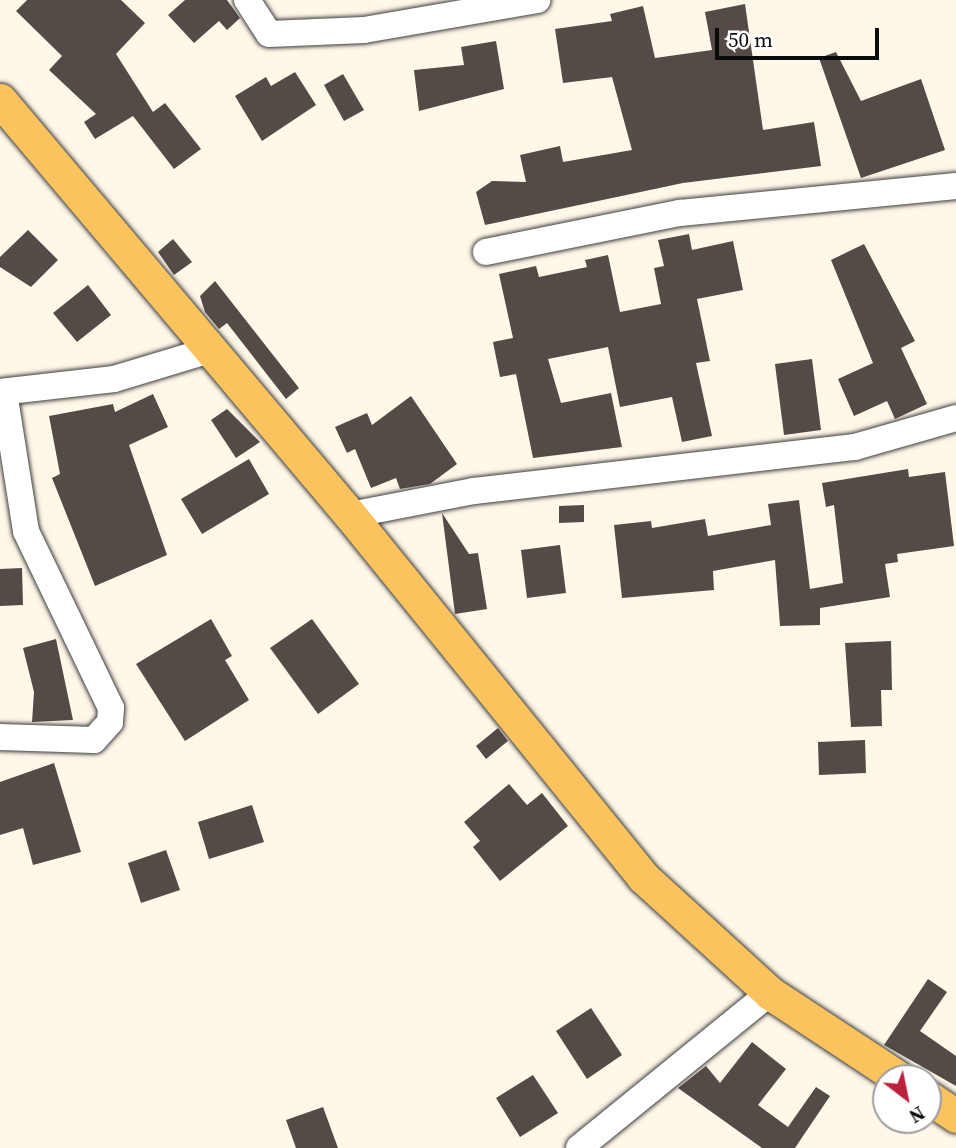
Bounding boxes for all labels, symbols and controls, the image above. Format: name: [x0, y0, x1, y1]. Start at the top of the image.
scale bar: [718, 14, 883, 58]
text: 50 m: [728, 25, 773, 54]
north arrow: [872, 1064, 942, 1134]
text: N: [904, 1100, 930, 1130]

